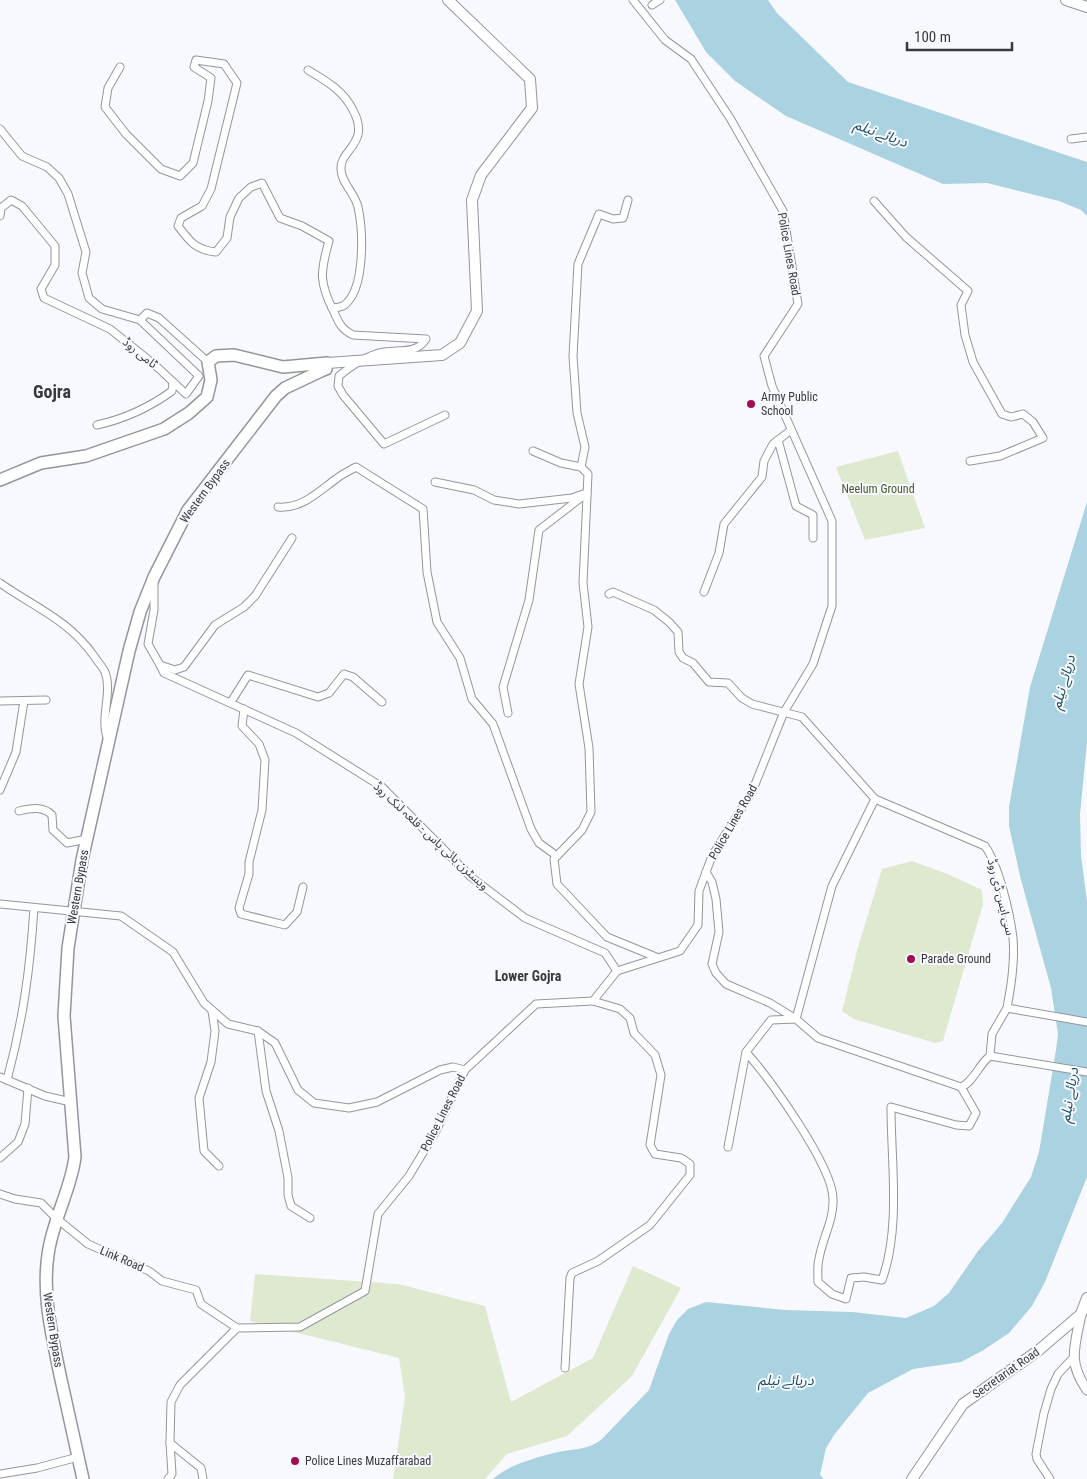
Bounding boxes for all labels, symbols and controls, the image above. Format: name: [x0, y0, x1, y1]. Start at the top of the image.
scale bar: [907, 20, 1012, 52]
text: 100 m: [914, 28, 951, 46]
water label: دریائے نیلم: [850, 116, 910, 153]
street label: Police Lines Road: [775, 211, 803, 297]
street label: ٹامی روڈ: [120, 335, 161, 372]
district label: Gojra: [33, 381, 71, 402]
place label: Army Public School: [761, 390, 818, 418]
marker: Army Public School: [745, 398, 757, 410]
street label: Western Bypass: [177, 456, 233, 526]
park label: Neelum Ground: [841, 482, 915, 496]
water label: دریائے نیلم: [1047, 653, 1081, 713]
street label: ویسٹرن بائی پاس - قلعہ لنک روڈ: [370, 779, 492, 894]
street label: Police Lines Road: [706, 782, 760, 862]
street label: Western Bypass: [65, 849, 91, 925]
street label: سی ایس ڈی روڈ: [985, 857, 1018, 937]
place label: Parade Ground: [921, 952, 991, 966]
marker: Parade Ground: [905, 953, 917, 965]
district label: Lower Gojra: [495, 968, 562, 984]
water label: دریائے نیلم: [1057, 1066, 1084, 1125]
street label: Police Lines Road: [418, 1072, 468, 1154]
street label: Link Road: [98, 1243, 146, 1275]
street label: Western Bypass: [40, 1292, 66, 1368]
street label: Secretariat Road: [970, 1345, 1042, 1401]
water label: دریائے نیلم: [757, 1372, 814, 1391]
place label: Police Lines Muzaffarabad: [305, 1454, 431, 1468]
marker: Police Lines Muzaffarabad: [289, 1455, 301, 1467]

